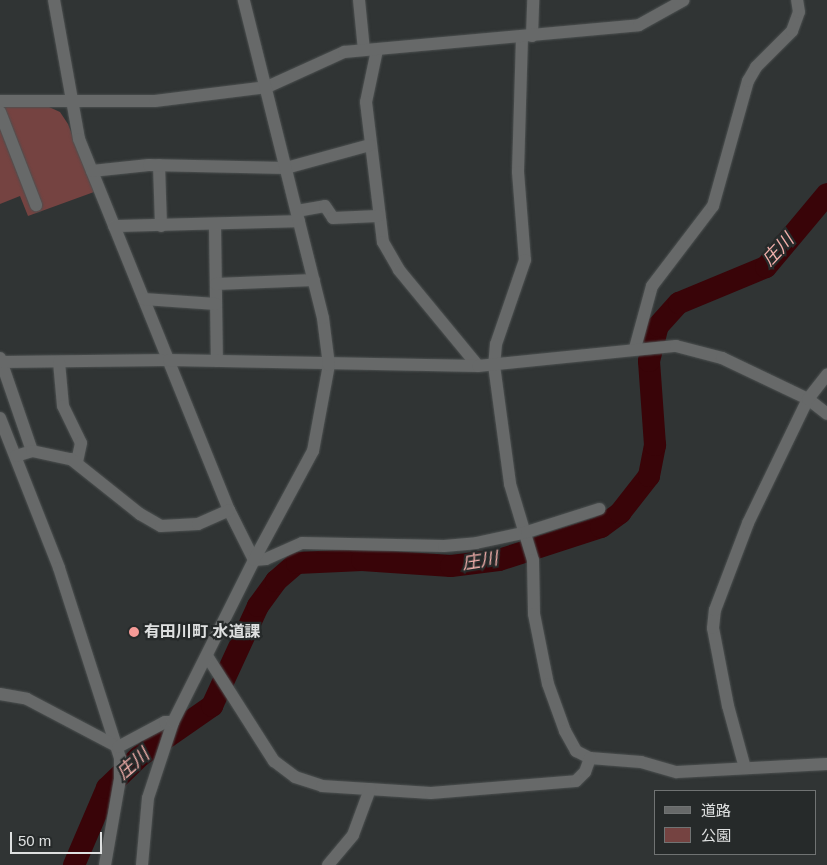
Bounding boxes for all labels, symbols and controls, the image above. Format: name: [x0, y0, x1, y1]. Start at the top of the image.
water label: 庄川: [758, 229, 798, 271]
water label: 庄川: [461, 548, 499, 574]
place label: 有田川町 水道課: [144, 622, 260, 642]
marker: 有田川町 水道課: [128, 626, 140, 638]
water label: 庄川: [112, 744, 154, 784]
legend: [654, 790, 817, 855]
text: 道路: [701, 802, 731, 819]
scale bar: [12, 822, 105, 854]
text: 公園: [701, 827, 731, 844]
text: 50 m: [18, 832, 51, 849]

